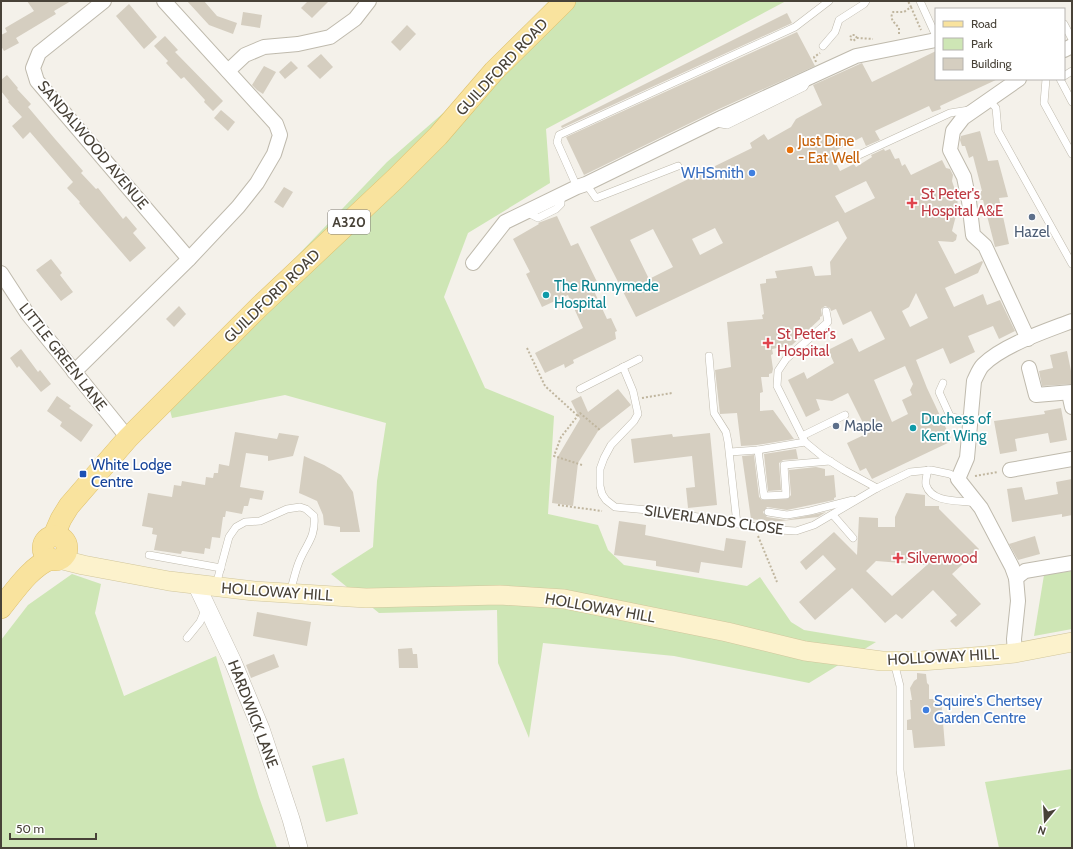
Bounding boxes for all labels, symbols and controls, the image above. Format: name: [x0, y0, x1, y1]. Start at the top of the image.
legend: [935, 8, 1065, 80]
street label: GUILDFORD ROAD: [452, 15, 552, 119]
text: Road: [971, 16, 997, 31]
text: Park: [971, 36, 993, 51]
text: Building: [971, 56, 1013, 71]
street label: SANDALWOOD AVENUE: [34, 77, 152, 213]
place label: Just Dine - Eat Well: [797, 132, 860, 167]
marker: Just Dine - Eat Well: [785, 145, 795, 155]
place label: WHSmith: [681, 164, 744, 182]
marker: WHSmith: [747, 168, 757, 178]
place label: St Peter's Hospital A&E: [921, 185, 1003, 220]
marker: St Peter's Hospital A&E: [906, 197, 918, 209]
road number: A320: [328, 210, 370, 234]
marker: Hazel: [1027, 212, 1037, 222]
place label: Hazel: [1014, 223, 1050, 241]
street label: GUILDFORD ROAD: [220, 246, 324, 346]
place label: The Runnymede Hospital: [554, 277, 659, 312]
marker: The Runnymede Hospital: [541, 290, 551, 300]
street label: LITTLE GREEN LANE: [15, 300, 111, 414]
place label: St Peter's Hospital: [777, 325, 836, 360]
marker: St Peter's Hospital: [762, 337, 774, 349]
place label: Duchess of Kent Wing: [921, 410, 991, 445]
place label: Maple: [844, 417, 883, 435]
marker: Maple: [831, 421, 841, 431]
marker: Duchess of Kent Wing: [908, 423, 918, 433]
place label: White Lodge Centre: [91, 456, 172, 491]
marker: White Lodge Centre: [78, 469, 88, 479]
street label: SILVERLANDS CLOSE: [643, 501, 785, 539]
place label: Silverwood: [907, 549, 978, 567]
marker: Silverwood: [892, 552, 904, 564]
street label: HOLLOWAY HILL: [221, 579, 334, 605]
street label: HOLLOWAY HILL: [544, 589, 657, 627]
street label: HOLLOWAY HILL: [887, 645, 1000, 669]
street label: HARDWICK LANE: [224, 657, 282, 771]
place label: Squire's Chertsey Garden Centre: [934, 692, 1043, 727]
marker: Squire's Chertsey Garden Centre: [921, 705, 931, 715]
north arrow: [1025, 801, 1065, 841]
scale bar: [10, 815, 96, 841]
text: 50 m: [16, 821, 44, 836]
text: N: [1036, 823, 1048, 838]

